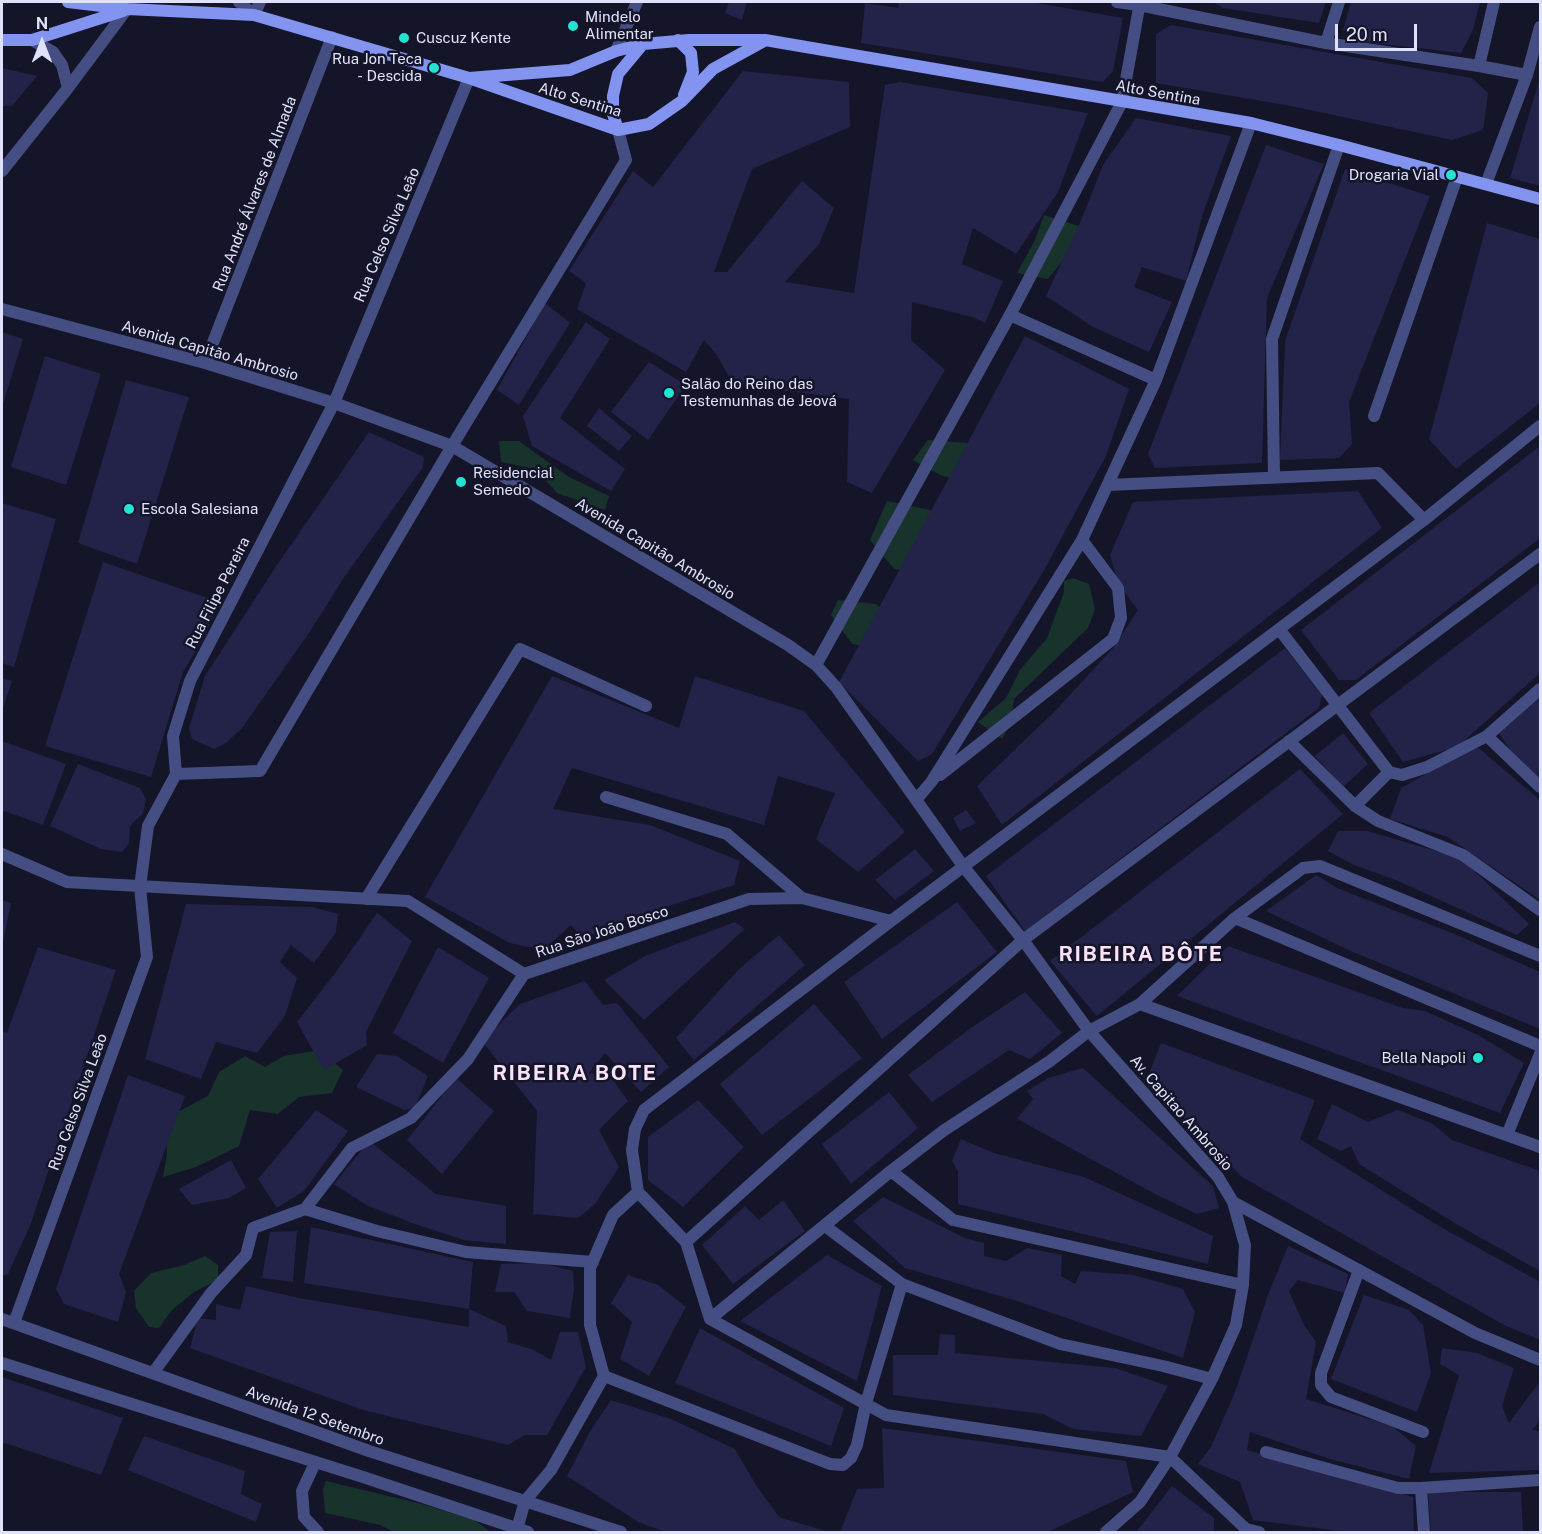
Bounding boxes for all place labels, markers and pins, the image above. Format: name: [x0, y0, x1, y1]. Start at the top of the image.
place label: Mindelo Alimentar: [585, 8, 654, 43]
marker: Mindelo Alimentar: [566, 19, 580, 33]
place label: Cuscuz Kente: [416, 29, 511, 47]
marker: Cuscuz Kente: [397, 31, 411, 45]
place label: Rua Jon Teca - Descida: [332, 50, 422, 85]
marker: Rua Jon Teca - Descida: [427, 61, 441, 75]
place label: Drogaria Vial: [1349, 166, 1439, 184]
marker: Drogaria Vial: [1444, 168, 1458, 182]
place label: Salão do Reino das Testemunhas de Jeová: [681, 375, 837, 410]
marker: Salão do Reino das Testemunhas de Jeová: [662, 386, 676, 400]
place label: Residencial Semedo: [473, 464, 553, 499]
marker: Residencial Semedo: [454, 475, 468, 489]
place label: Escola Salesiana: [141, 500, 258, 518]
marker: Escola Salesiana: [122, 502, 136, 516]
place label: Bella Napoli: [1382, 1049, 1466, 1067]
marker: Bella Napoli: [1471, 1051, 1485, 1065]

